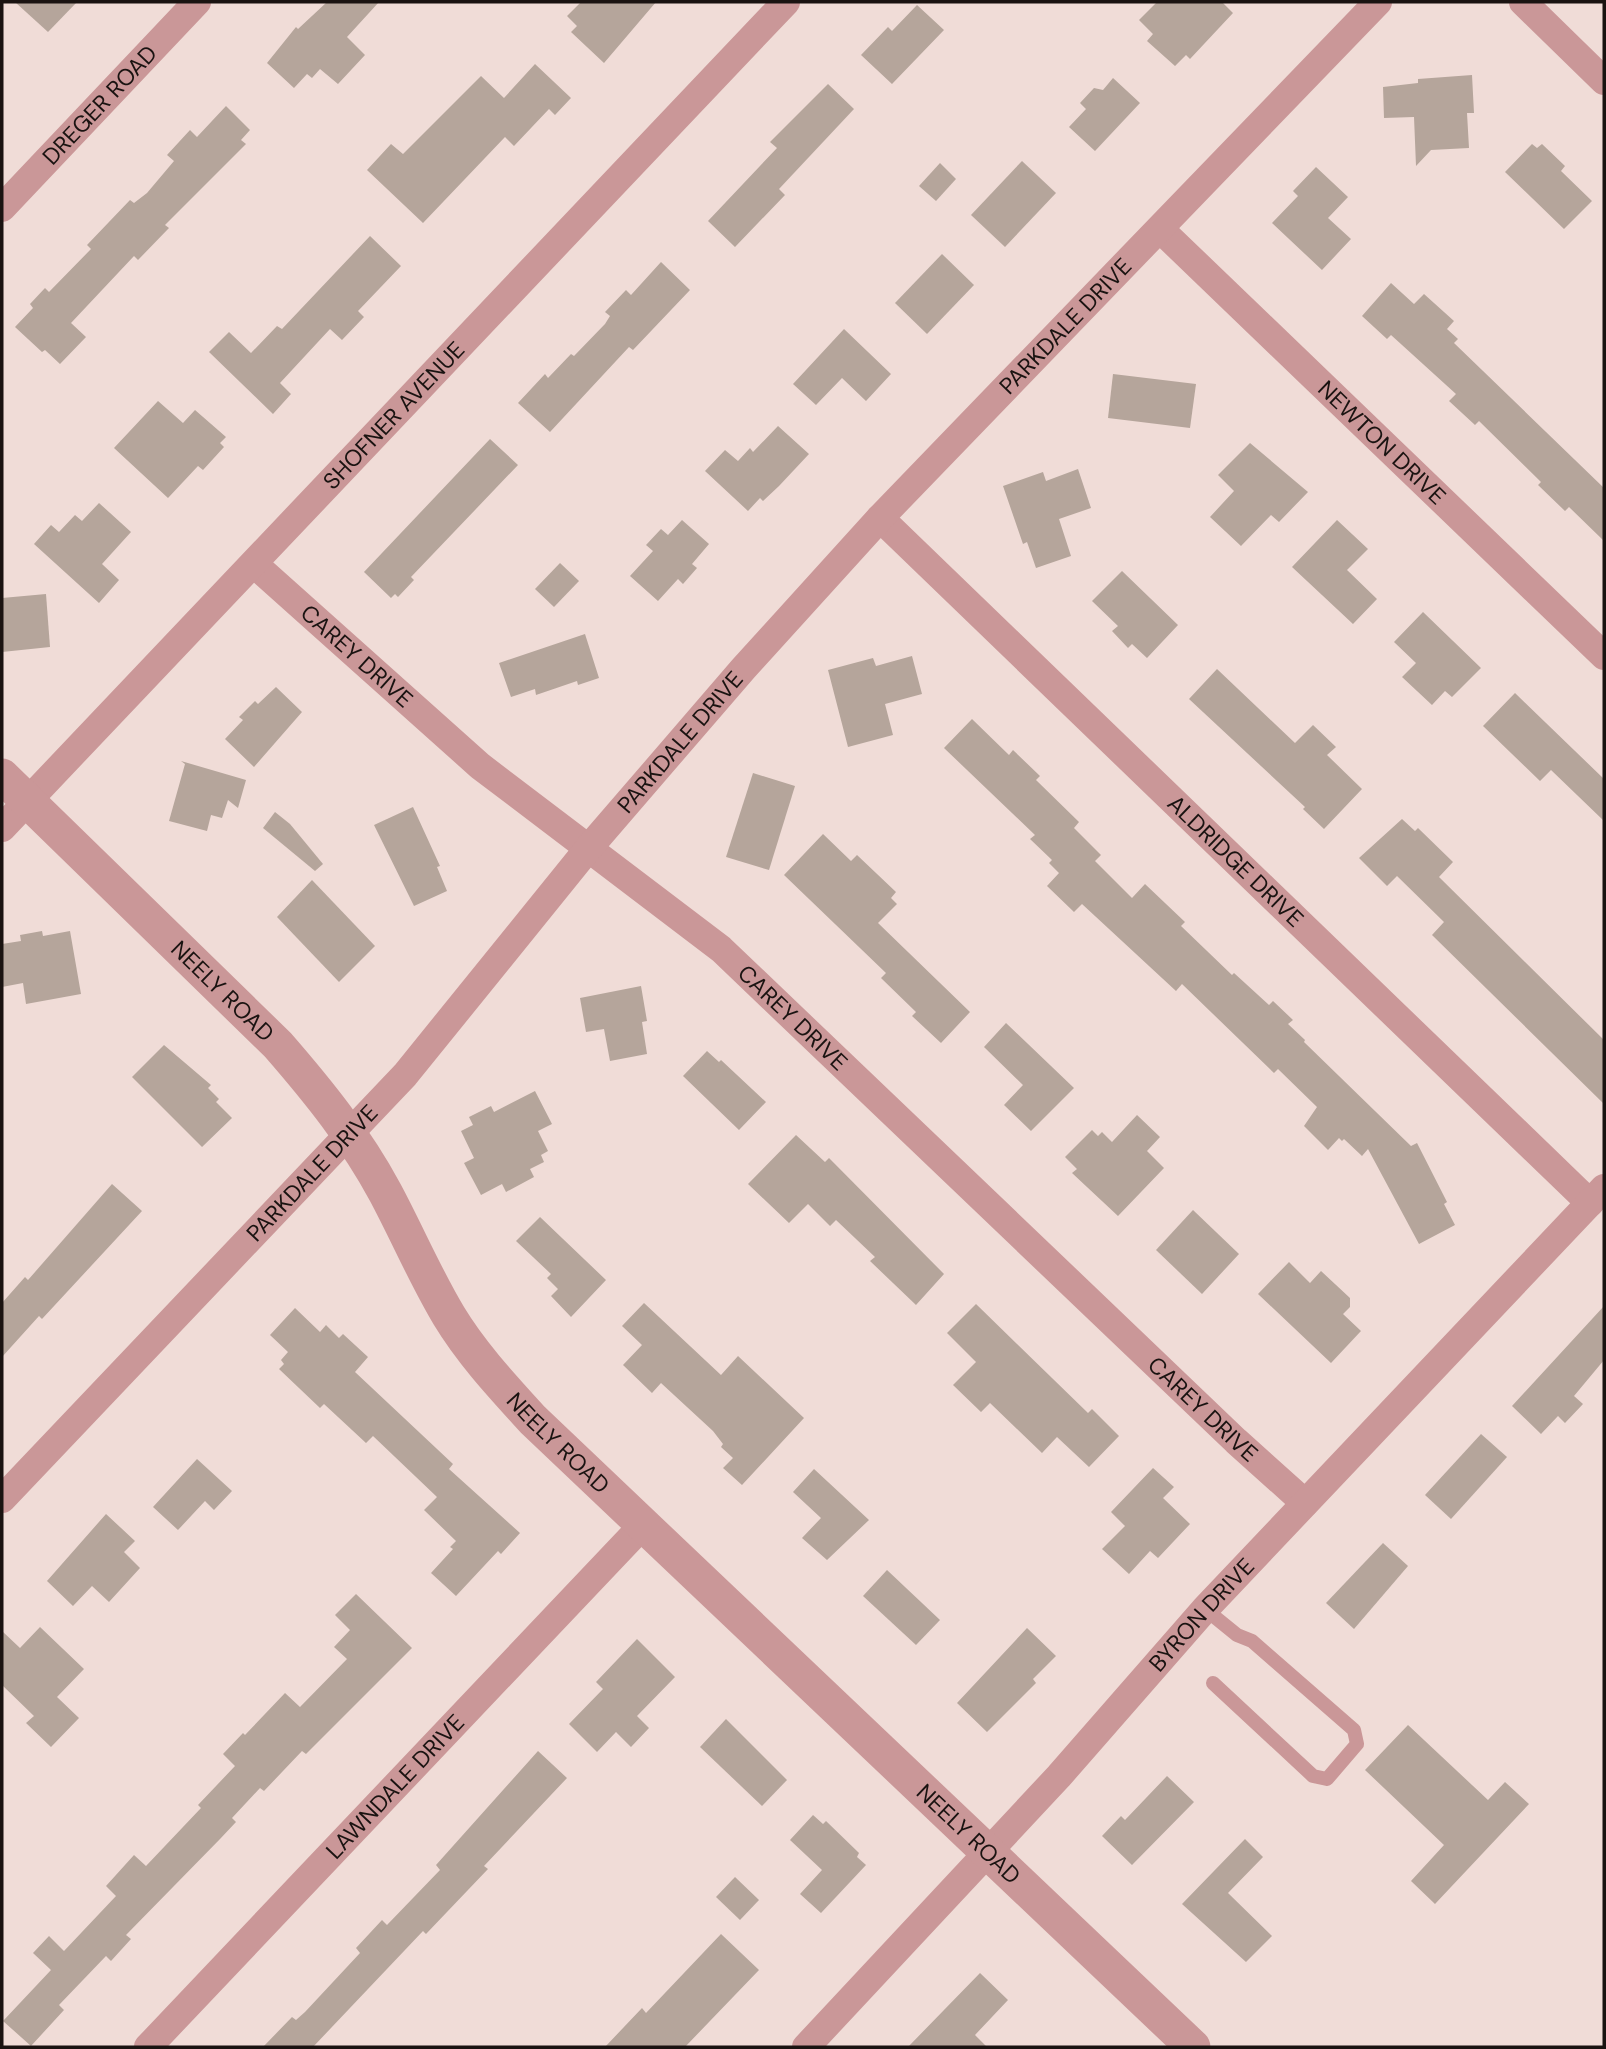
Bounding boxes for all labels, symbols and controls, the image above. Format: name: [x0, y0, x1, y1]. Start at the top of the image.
street label: DREGER ROAD: [36, 39, 164, 171]
street label: PARKDALE DRIVE: [993, 251, 1138, 401]
street label: SHOFNER AVENUE: [316, 335, 471, 496]
street label: NEWTON DRIVE: [1312, 374, 1452, 511]
street label: CAREY DRIVE: [294, 598, 419, 714]
street label: PARKDALE DRIVE: [611, 665, 750, 819]
street label: ALDRIDGE DRIVE: [1161, 788, 1310, 934]
street label: NEELY ROAD: [165, 934, 281, 1048]
street label: CAREY DRIVE: [732, 958, 854, 1077]
street label: PARKDALE DRIVE: [240, 1098, 384, 1248]
street label: CAREY DRIVE: [1141, 1350, 1264, 1468]
street label: NEELY ROAD: [500, 1386, 616, 1500]
street label: BYRON DRIVE: [1142, 1551, 1261, 1678]
street label: LAWNDALE DRIVE: [319, 1708, 471, 1865]
street label: NEELY ROAD: [910, 1777, 1027, 1890]

